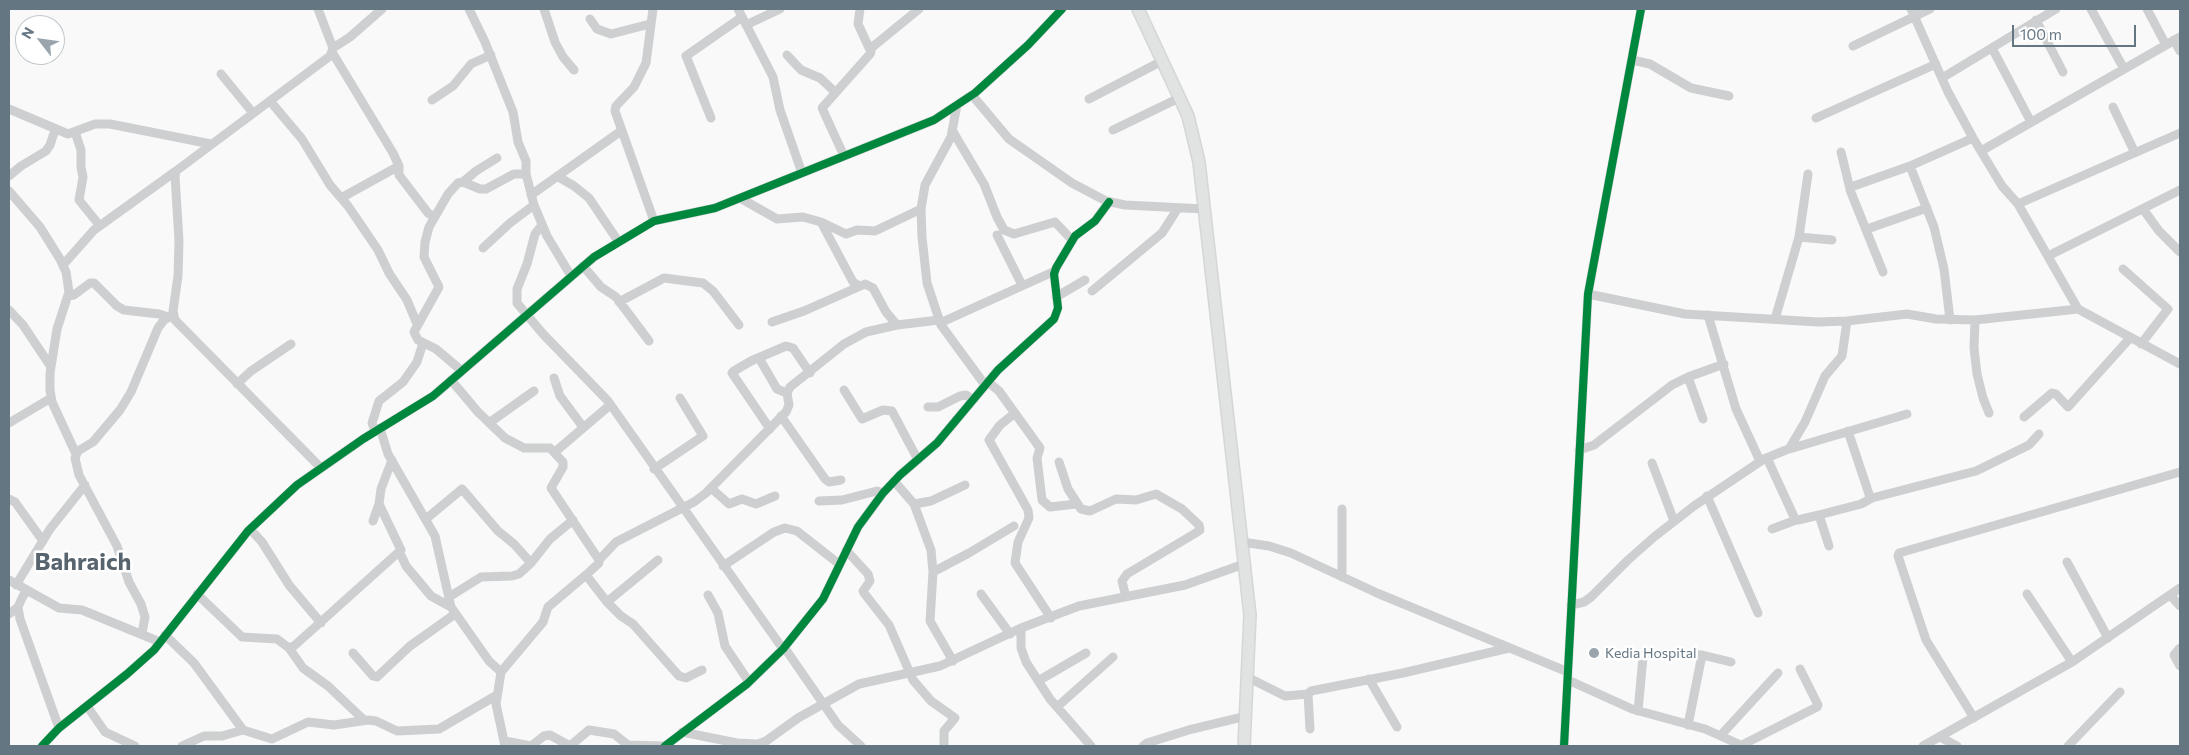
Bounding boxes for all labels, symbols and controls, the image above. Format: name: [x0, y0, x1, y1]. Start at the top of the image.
north arrow: [15, 15, 65, 65]
scale bar: [2014, 15, 2138, 47]
text: N: [17, 24, 37, 42]
text: 100 m: [2020, 25, 2062, 43]
district label: Bahraich: [35, 548, 131, 576]
place label: Kedia Hospital: [1605, 645, 1697, 661]
marker: Kedia Hospital: [1587, 646, 1601, 660]

